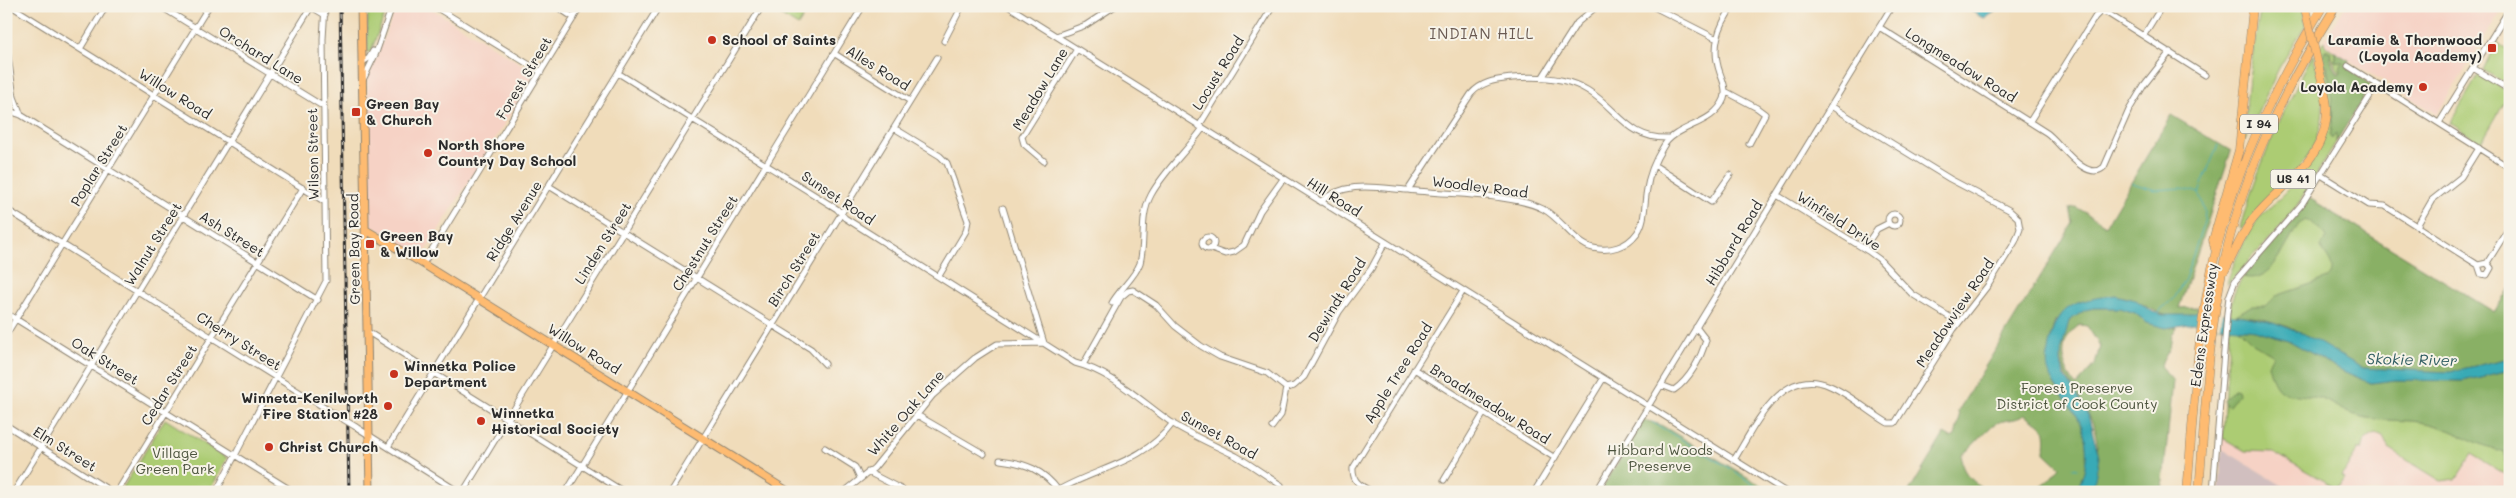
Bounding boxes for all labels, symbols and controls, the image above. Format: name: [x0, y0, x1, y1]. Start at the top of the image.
street label: Orchard Lane: [216, 21, 307, 88]
district label: INDIAN HILL: [1430, 23, 1534, 43]
street label: Longmeadow Road: [1902, 23, 2020, 106]
place label: School of Saints: [722, 30, 836, 49]
place label: Laramie & Thornwood (Loyola Academy): [2328, 30, 2482, 65]
street label: Locust Road: [1187, 32, 1248, 113]
street label: Forest Street: [491, 33, 556, 123]
marker: School of Saints: [706, 34, 718, 46]
street label: Alles Road: [843, 41, 914, 95]
marker: Laramie & Thornwood (Loyola Academy): [2486, 42, 2498, 54]
street label: Meadow Lane: [1007, 44, 1072, 134]
street label: Willow Road: [135, 64, 215, 123]
place label: Loyola Academy: [2300, 77, 2413, 96]
marker: Loyola Academy: [2417, 81, 2429, 93]
place label: Green Bay & Church: [366, 94, 440, 129]
marker: Green Bay & Church: [350, 106, 362, 118]
street label: Wilson Street: [302, 108, 323, 200]
road number: I 94: [2240, 115, 2278, 134]
street label: Poplar Street: [66, 120, 131, 210]
place label: North Shore Country Day School: [438, 135, 576, 170]
marker: North Shore Country Day School: [422, 147, 434, 159]
street label: Sunset Road: [798, 166, 879, 229]
road number: US 41: [2270, 170, 2316, 188]
street label: Woodley Road: [1431, 171, 1529, 202]
street label: Hill Road: [1304, 172, 1365, 221]
street label: Ridge Avenue: [481, 177, 546, 265]
street label: Winfield Drive: [1794, 186, 1885, 255]
street label: Chestnut Street: [667, 191, 742, 294]
street label: Green Bay Road: [343, 193, 364, 305]
street label: Hibbard Road: [1701, 197, 1767, 289]
street label: Walnut Street: [119, 198, 186, 289]
street label: Linden Street: [570, 198, 635, 288]
street label: Ash Street: [196, 206, 268, 261]
place label: Green Bay & Willow: [380, 226, 454, 261]
street label: Birch Street: [763, 228, 824, 310]
marker: Green Bay & Willow: [364, 238, 376, 250]
street label: Dewindt Road: [1303, 254, 1370, 345]
street label: Meadowview Road: [1911, 255, 1998, 371]
street label: Edens Expressway: [2185, 262, 2222, 388]
street label: Cherry Street: [193, 307, 285, 374]
street label: Willow Road: [544, 319, 624, 378]
street label: Apple Tree Road: [1359, 319, 1436, 427]
street label: Oak Street: [68, 332, 143, 389]
street label: Cedar Street: [136, 341, 201, 429]
water label: Skokie River: [2366, 348, 2458, 370]
place label: Winnetka Police Department: [404, 356, 516, 391]
street label: Broadmeadow Road: [1427, 359, 1554, 448]
street label: White Oak Lane: [863, 366, 948, 460]
marker: Winnetka Police Department: [388, 368, 400, 380]
park label: Forest Preserve District of Cook County: [1997, 378, 2157, 413]
place label: Winneta-Kenilworth Fire Station #28: [241, 388, 378, 423]
marker: Winneta-Kenilworth Fire Station #28: [382, 400, 394, 412]
place label: Winnetka Historical Society: [491, 403, 620, 438]
street label: Sunset Road: [1178, 406, 1261, 463]
marker: Winnetka Historical Society: [475, 415, 487, 427]
street label: Elm Street: [30, 422, 101, 476]
place label: Christ Church: [279, 437, 378, 456]
park label: Hibbard Woods Preserve: [1607, 440, 1713, 475]
marker: Christ Church: [263, 441, 275, 453]
park label: Village Green Park: [136, 443, 214, 478]

